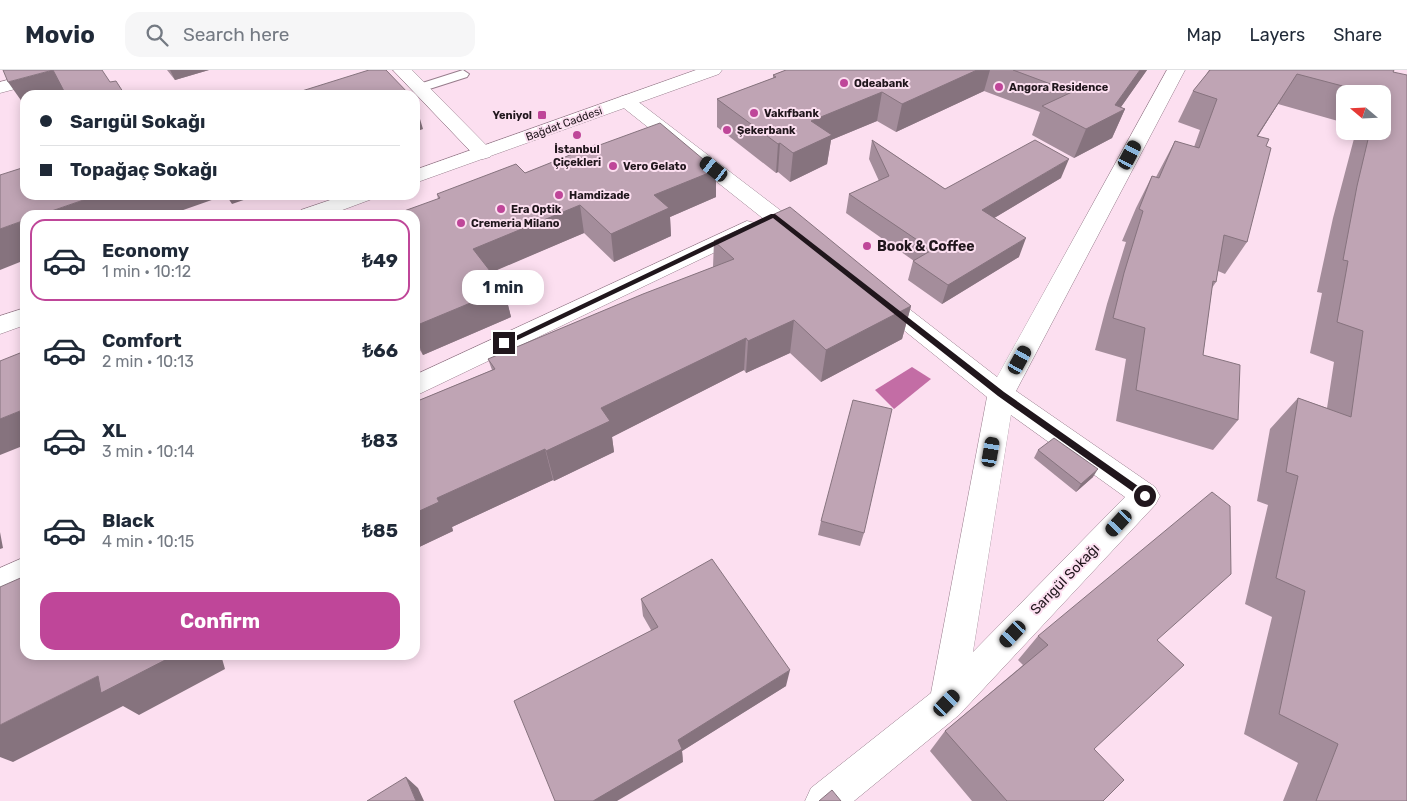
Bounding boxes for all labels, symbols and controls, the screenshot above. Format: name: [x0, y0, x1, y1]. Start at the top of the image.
search box: [125, 12, 475, 57]
text: Movio: [25, 21, 95, 49]
icon: search: [143, 21, 171, 49]
text: Search here: [183, 23, 289, 46]
text: Map: [1187, 24, 1222, 46]
text: Layers: [1250, 24, 1305, 46]
text: Share: [1333, 24, 1382, 46]
marker: Odeabank: [838, 77, 850, 89]
place label: Odeabank: [854, 77, 909, 90]
marker: Angora Residence: [993, 81, 1005, 93]
place label: Angora Residence: [1009, 81, 1109, 94]
north arrow: [1336, 85, 1391, 140]
map controls: [1336, 85, 1391, 140]
street label: Bağdat Caddesi: [524, 104, 604, 144]
marker: Vakıfbank: [748, 107, 760, 119]
place label: Vakıfbank: [764, 107, 819, 120]
place label: Yeniyol: [493, 109, 532, 122]
marker: Yeniyol: [536, 109, 548, 121]
text: Sarıgül Sokağı: [70, 110, 205, 133]
marker: Şekerbank: [721, 124, 733, 136]
place label: Şekerbank: [737, 124, 796, 137]
marker: İstanbul Çiçekleri: [571, 129, 583, 141]
car: [1116, 138, 1143, 172]
place label: İstanbul Çiçekleri: [553, 143, 601, 169]
car: [697, 154, 730, 184]
text: Topağaç Sokağı: [70, 158, 217, 181]
marker: Vero Gelato: [607, 160, 619, 172]
place label: Vero Gelato: [623, 160, 687, 173]
marker: Hamdizade: [553, 189, 565, 201]
place label: Hamdizade: [569, 189, 630, 202]
marker: Era Optik: [495, 203, 507, 215]
place label: Era Optik: [511, 203, 562, 216]
marker: Cremeria Milano: [455, 217, 467, 229]
place label: Cremeria Milano: [471, 217, 560, 230]
icon: car: [42, 238, 87, 283]
place label: Book & Coffee: [877, 238, 975, 255]
text: Economy: [102, 239, 189, 262]
marker: Book & Coffee: [861, 240, 873, 252]
text: ₺49: [362, 249, 398, 272]
text: 1 min · 10:12: [102, 262, 191, 281]
callout: 1 min: [463, 270, 545, 306]
text: 1 min: [483, 278, 523, 297]
icon: car: [42, 328, 87, 373]
text: Comfort: [102, 329, 182, 352]
route end: [493, 332, 515, 354]
text: ₺66: [362, 339, 398, 362]
car: [1006, 343, 1033, 377]
text: 2 min · 10:13: [102, 352, 194, 371]
icon: car: [42, 418, 87, 463]
text: XL: [102, 419, 126, 442]
text: ₺83: [362, 429, 398, 452]
car: [981, 436, 1000, 468]
text: 3 min · 10:14: [102, 442, 194, 461]
route start: [1134, 485, 1156, 507]
car: [1103, 507, 1134, 539]
icon: car: [42, 508, 87, 553]
text: Black: [102, 509, 154, 532]
text: ₺85: [362, 519, 398, 542]
text: 4 min · 10:15: [102, 532, 194, 551]
street label: Sarıgül Sokağı: [1027, 540, 1103, 618]
button: Confirm: [40, 592, 400, 650]
car: [997, 618, 1028, 650]
car: [931, 687, 962, 719]

